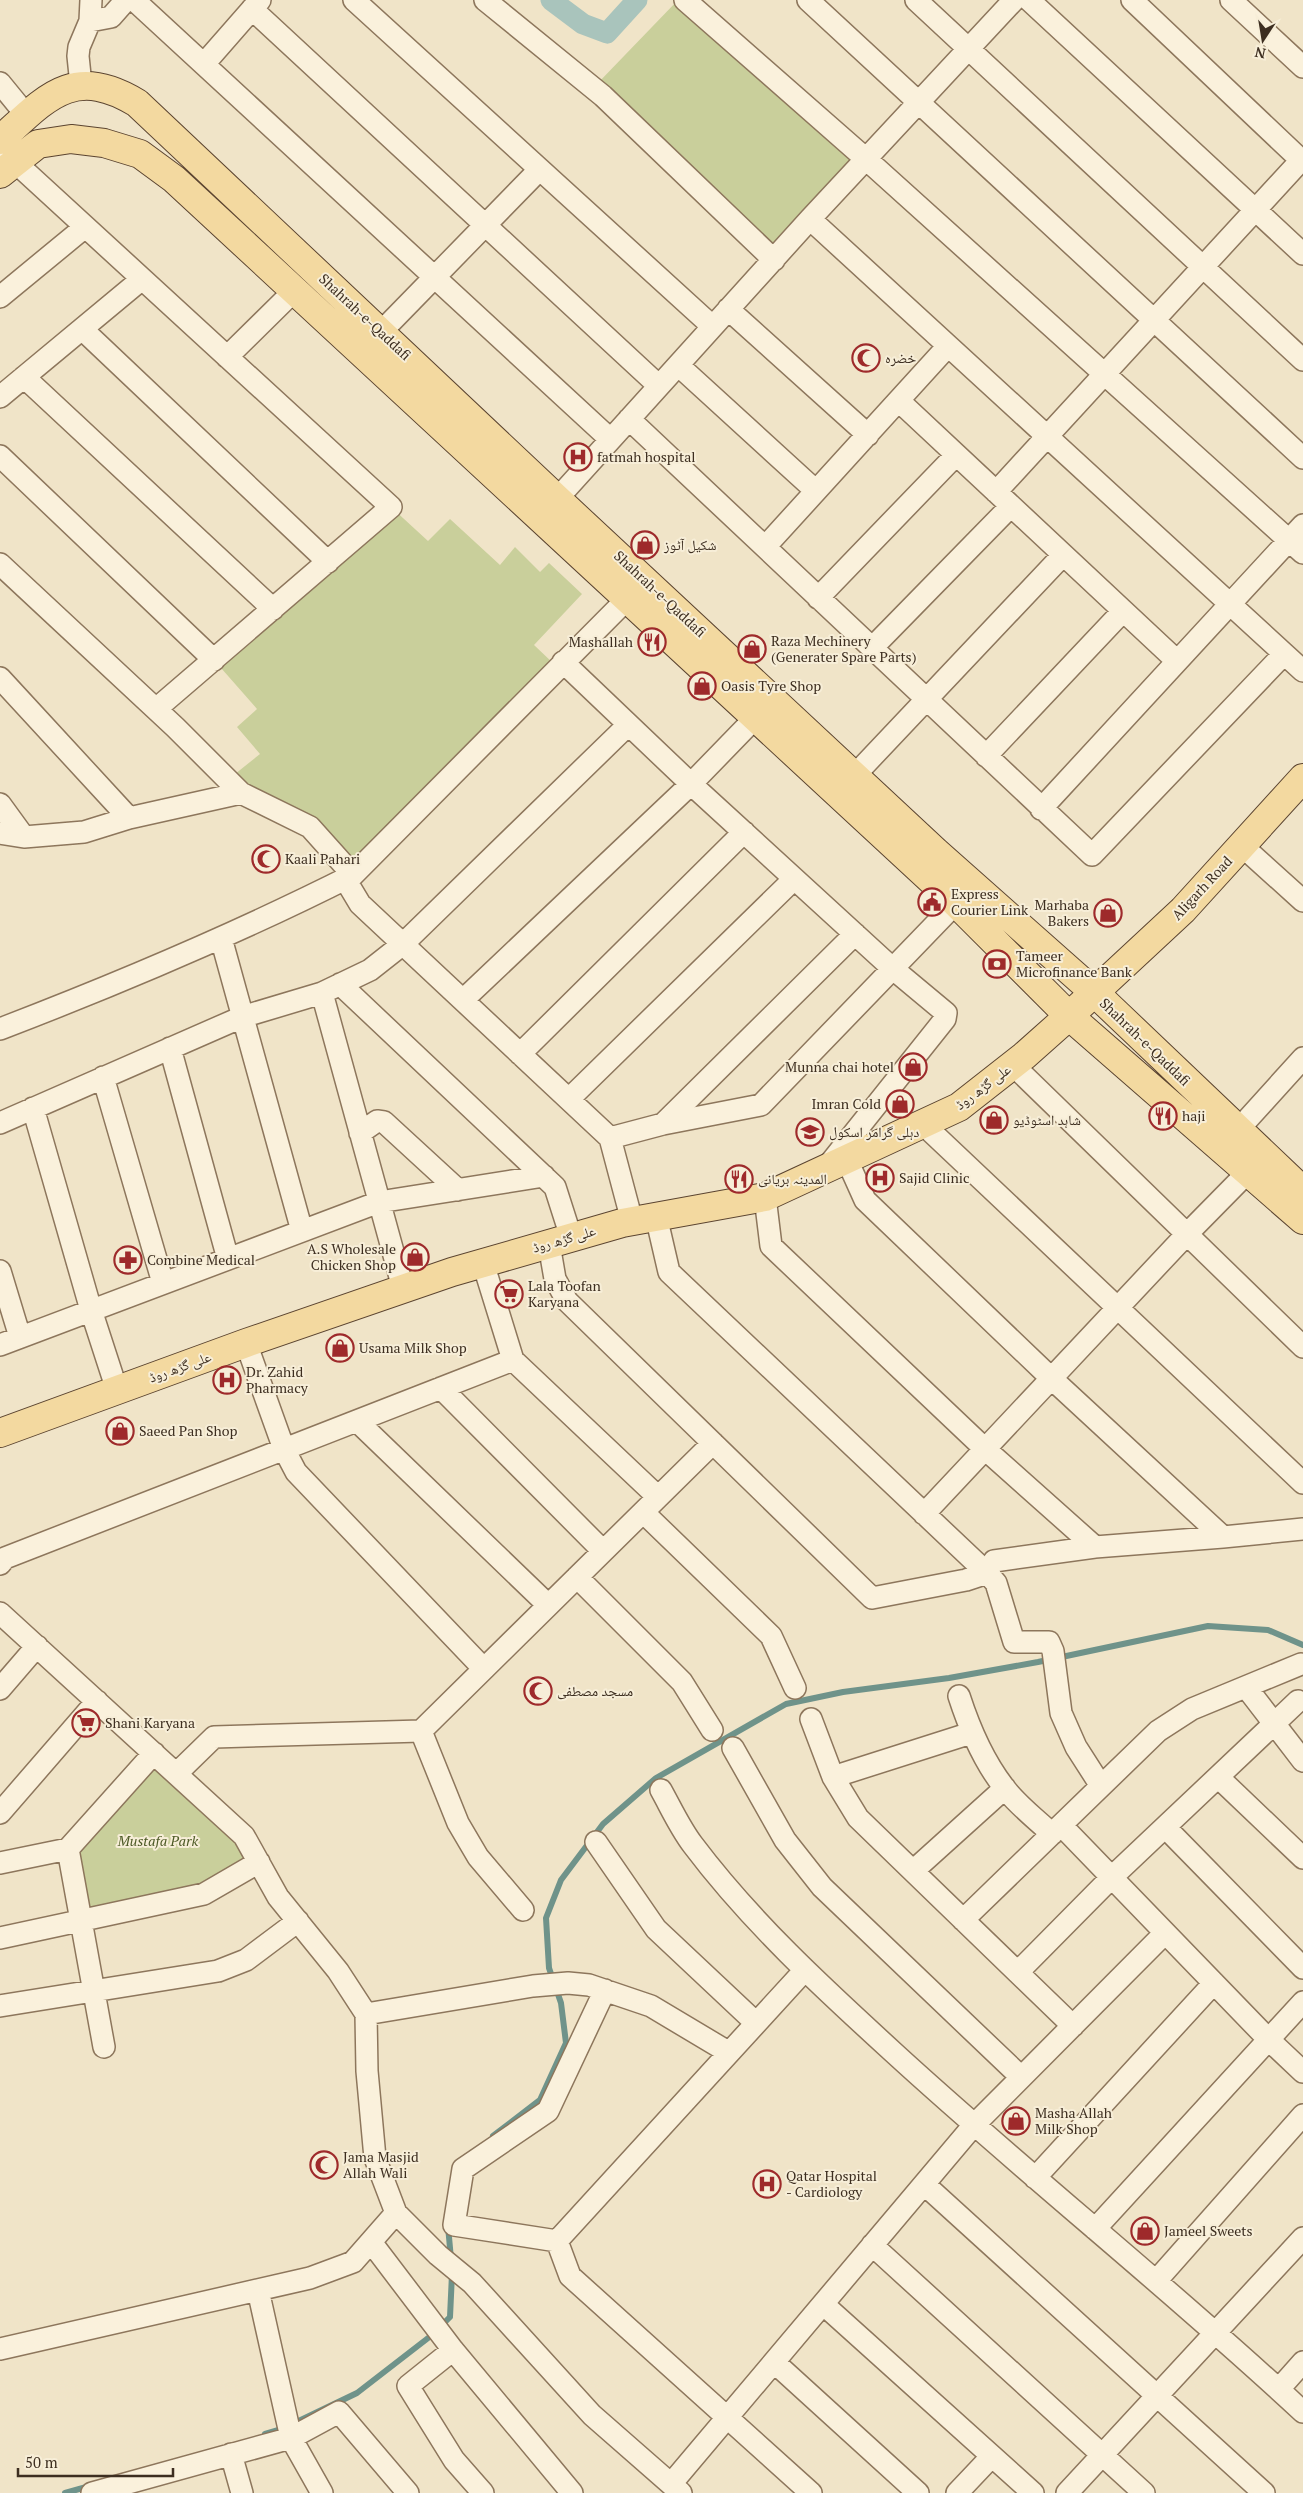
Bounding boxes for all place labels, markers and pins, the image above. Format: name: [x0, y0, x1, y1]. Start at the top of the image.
mosque icon: خضرہ: [851, 343, 881, 373]
place label: خضرہ: [885, 348, 916, 367]
hospital icon: fatmah hospital: [563, 442, 593, 472]
place label: fatmah hospital: [597, 447, 695, 466]
shop icon: شکیل آٹوز: [630, 530, 660, 560]
place label: شکیل آٹوز: [663, 535, 716, 554]
restaurant icon: Mashallah: [637, 627, 667, 657]
place label: Raza Mechinery (Generater Spare Parts): [771, 631, 916, 666]
place label: Mashallah: [569, 632, 633, 651]
shop icon: Raza Mechinery (Generater Spare Parts): [737, 634, 767, 664]
shop icon: Oasis Tyre Shop: [687, 671, 717, 701]
place label: Oasis Tyre Shop: [721, 676, 821, 695]
mosque icon: Kaali Pahari: [251, 844, 281, 874]
place label: Kaali Pahari: [285, 849, 360, 868]
place label: Express Courier Link: [951, 884, 1029, 919]
public building icon: Express Courier Link: [917, 887, 947, 917]
place label: Marhaba Bakers: [1034, 895, 1089, 930]
shop icon: Marhaba Bakers: [1093, 898, 1123, 928]
place label: Tameer Microfinance Bank: [1016, 946, 1133, 981]
bank icon: Tameer Microfinance Bank: [982, 949, 1012, 979]
shop icon: Munna chai hotel: [898, 1052, 928, 1082]
place label: Munna chai hotel: [785, 1057, 894, 1076]
shop icon: Imran Cold: [885, 1089, 915, 1119]
place label: Imran Cold: [811, 1094, 881, 1113]
restaurant icon: haji: [1148, 1101, 1178, 1131]
shop icon: شاہد اسٹوڈیو: [979, 1105, 1009, 1135]
place label: haji: [1182, 1106, 1206, 1125]
place label: شاہد اسٹوڈیو: [1013, 1110, 1081, 1129]
school or university icon: دہلی گرامر اسکول: [795, 1117, 825, 1147]
place label: دہلی گرامر اسکول: [829, 1122, 919, 1141]
hospital icon: Sajid Clinic: [865, 1163, 895, 1193]
restaurant icon: المدینہ بریانی: [724, 1164, 754, 1194]
place label: Sajid Clinic: [899, 1168, 970, 1187]
place label: المدینہ بریانی: [758, 1169, 827, 1188]
place label: A.S Wholesale Chicken Shop: [307, 1239, 396, 1274]
shop icon: A.S Wholesale Chicken Shop: [400, 1242, 430, 1272]
pharmacy icon: Combine Medical: [113, 1245, 143, 1275]
place label: Combine Medical: [147, 1250, 255, 1269]
place label: Lala Toofan Karyana: [528, 1276, 602, 1311]
supermarket icon: Lala Toofan Karyana: [494, 1279, 524, 1309]
shop icon: Usama Milk Shop: [325, 1333, 355, 1363]
place label: Usama Milk Shop: [359, 1338, 467, 1357]
place label: Dr. Zahid Pharmacy: [246, 1362, 309, 1397]
hospital icon: Dr. Zahid Pharmacy: [212, 1365, 242, 1395]
shop icon: Saeed Pan Shop: [105, 1416, 135, 1446]
place label: Saeed Pan Shop: [139, 1421, 237, 1440]
mosque icon: مسجد مصطفی: [523, 1676, 553, 1706]
place label: مسجد مصطفی: [557, 1681, 633, 1700]
supermarket icon: Shani Karyana: [71, 1708, 101, 1738]
place label: Shani Karyana: [105, 1713, 195, 1732]
place label: Masha Allah Milk Shop: [1035, 2103, 1112, 2138]
shop icon: Masha Allah Milk Shop: [1001, 2106, 1031, 2136]
place label: Jama Masjid Allah Wali: [343, 2147, 419, 2182]
mosque icon: Jama Masjid Allah Wali: [309, 2150, 339, 2180]
place label: Qatar Hospital - Cardiology: [786, 2166, 877, 2201]
hospital icon: Qatar Hospital - Cardiology: [752, 2169, 782, 2199]
shop icon: Jameel Sweets: [1130, 2216, 1160, 2246]
place label: Jameel Sweets: [1164, 2221, 1253, 2240]

